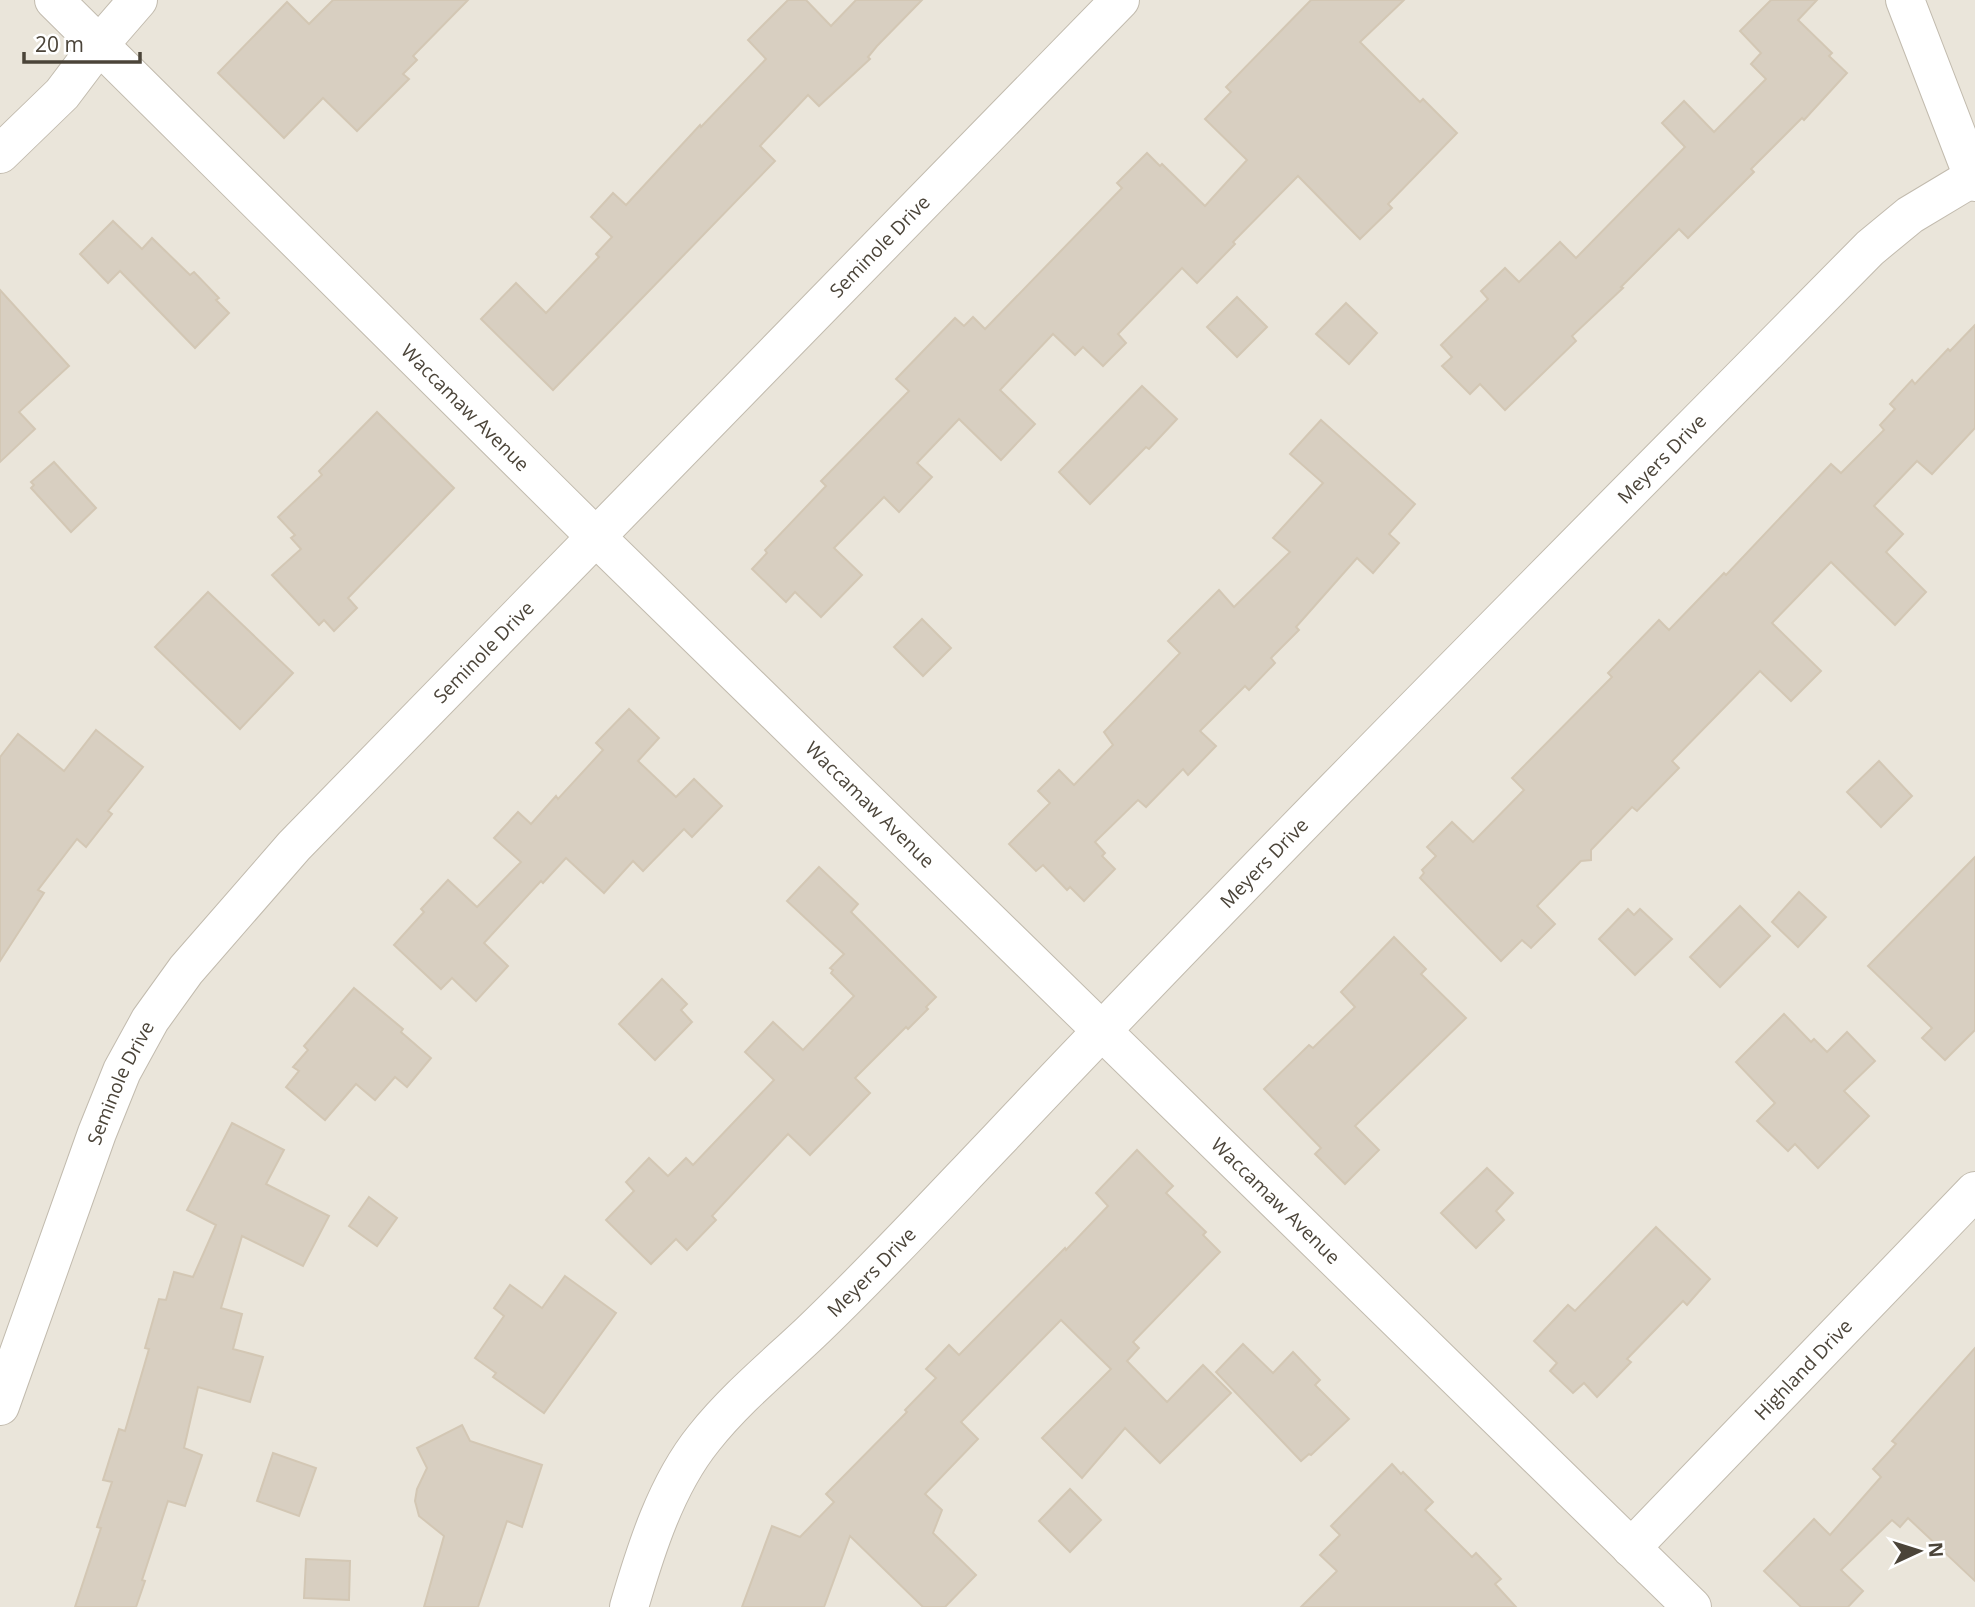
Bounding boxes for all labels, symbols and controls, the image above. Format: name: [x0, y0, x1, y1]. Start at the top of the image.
scale bar: [24, 21, 140, 65]
text: 20 m: [35, 30, 84, 58]
street label: Seminole Drive: [824, 189, 936, 303]
street label: Waccamaw Avenue: [395, 338, 535, 477]
street label: Meyers Drive: [1612, 408, 1712, 509]
street label: Seminole Drive: [428, 595, 539, 709]
street label: Waccamaw Avenue: [800, 736, 940, 874]
street label: Meyers Drive: [1214, 812, 1314, 914]
street label: Seminole Drive: [81, 1016, 160, 1148]
street label: Waccamaw Avenue: [1206, 1132, 1346, 1270]
street label: Meyers Drive: [821, 1221, 921, 1323]
street label: Highland Drive: [1748, 1313, 1858, 1426]
north arrow: [1884, 1516, 1954, 1586]
text: N: [1922, 1541, 1949, 1558]

